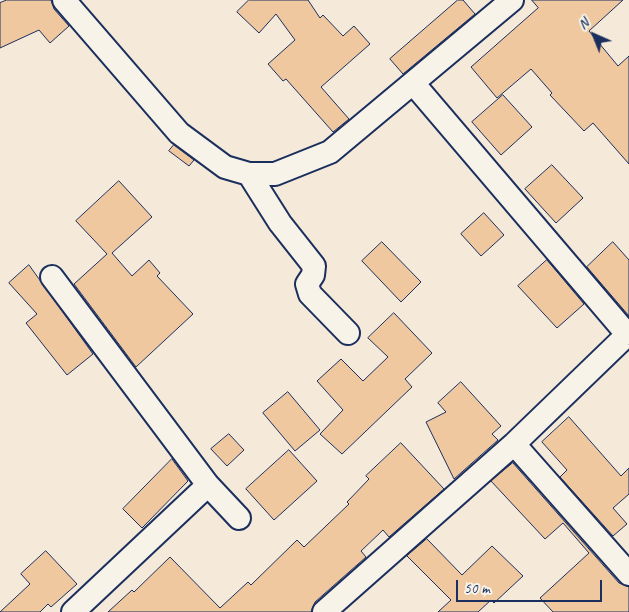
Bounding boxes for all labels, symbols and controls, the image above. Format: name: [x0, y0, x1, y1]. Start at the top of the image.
north arrow: [569, 10, 619, 60]
text: N: [574, 15, 592, 33]
scale bar: [459, 570, 605, 602]
text: 50 m: [464, 579, 490, 598]

